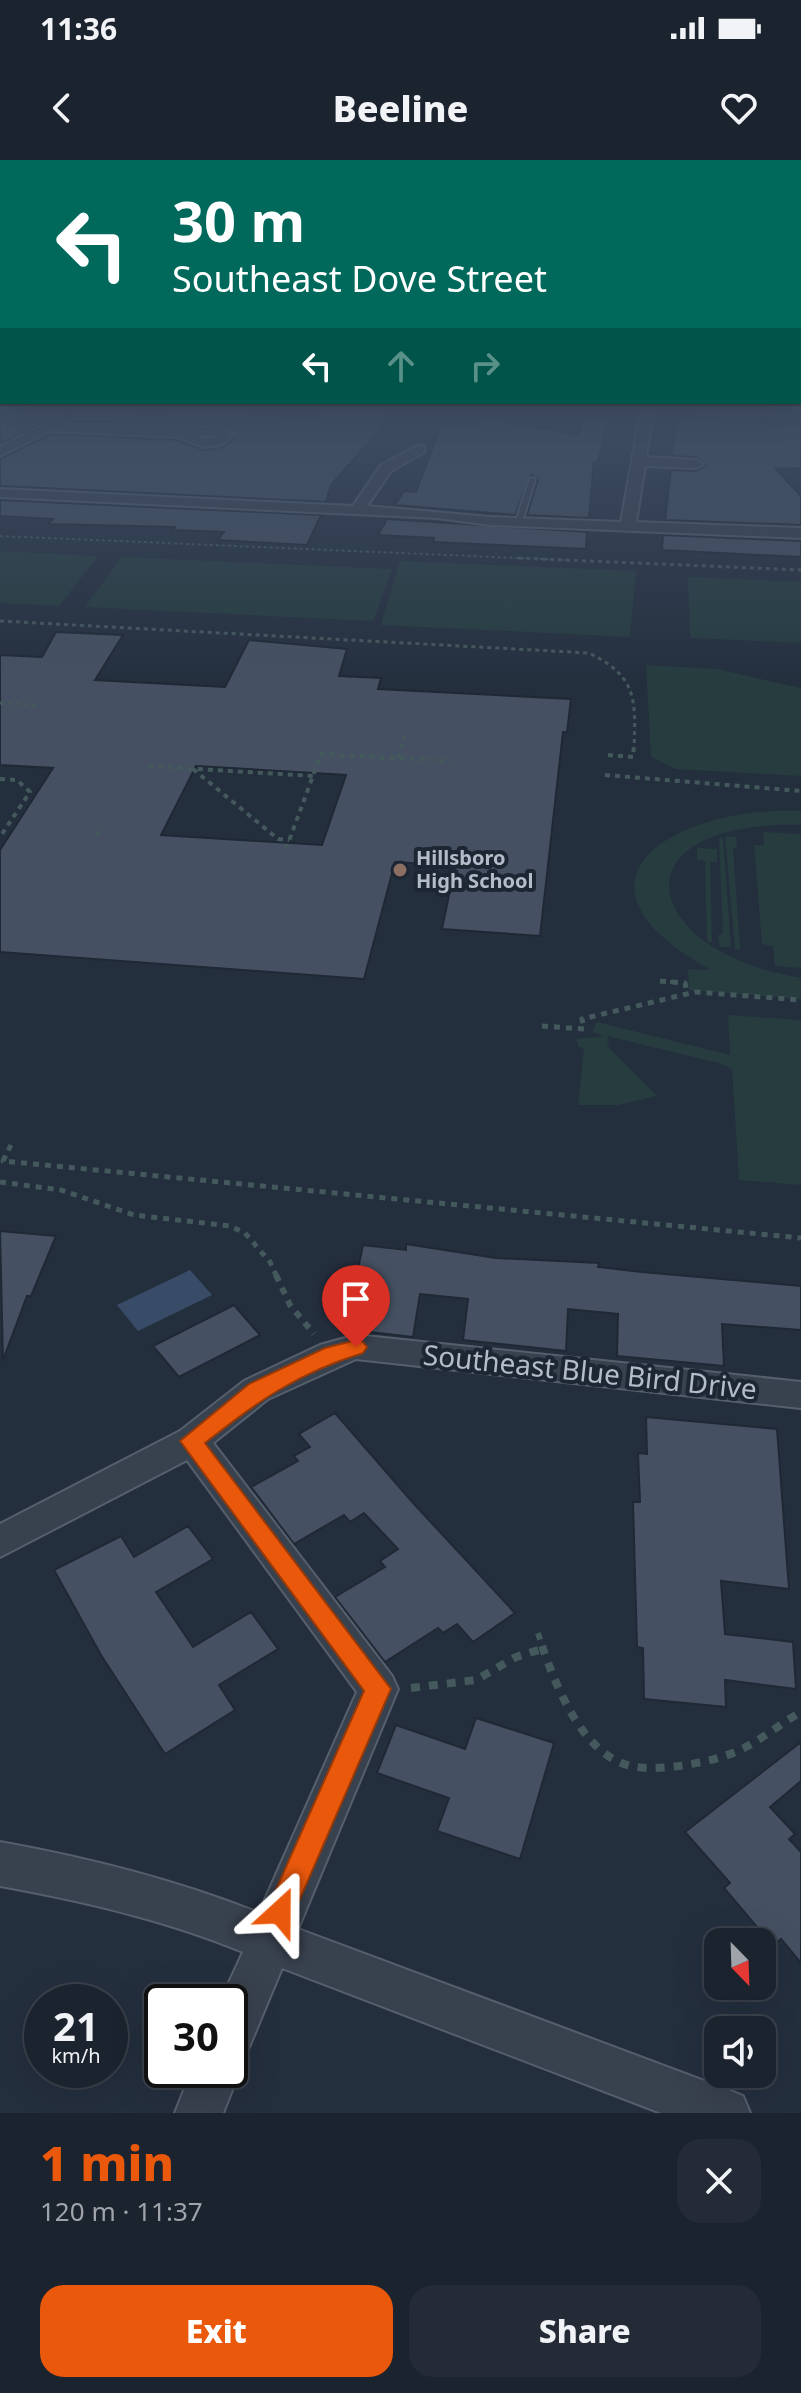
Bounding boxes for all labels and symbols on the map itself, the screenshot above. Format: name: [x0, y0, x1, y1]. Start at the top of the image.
place label: Hillsboro High School: [416, 844, 533, 894]
marker: Hillsboro High School: [391, 861, 409, 879]
pin: [322, 1265, 390, 1347]
street label: Southeast Blue Bird Drive: [421, 1335, 759, 1407]
position arrow: [238, 1870, 322, 1954]
north arrow: [704, 1928, 776, 2000]
speed limit sign: 30: [144, 1984, 248, 2088]

